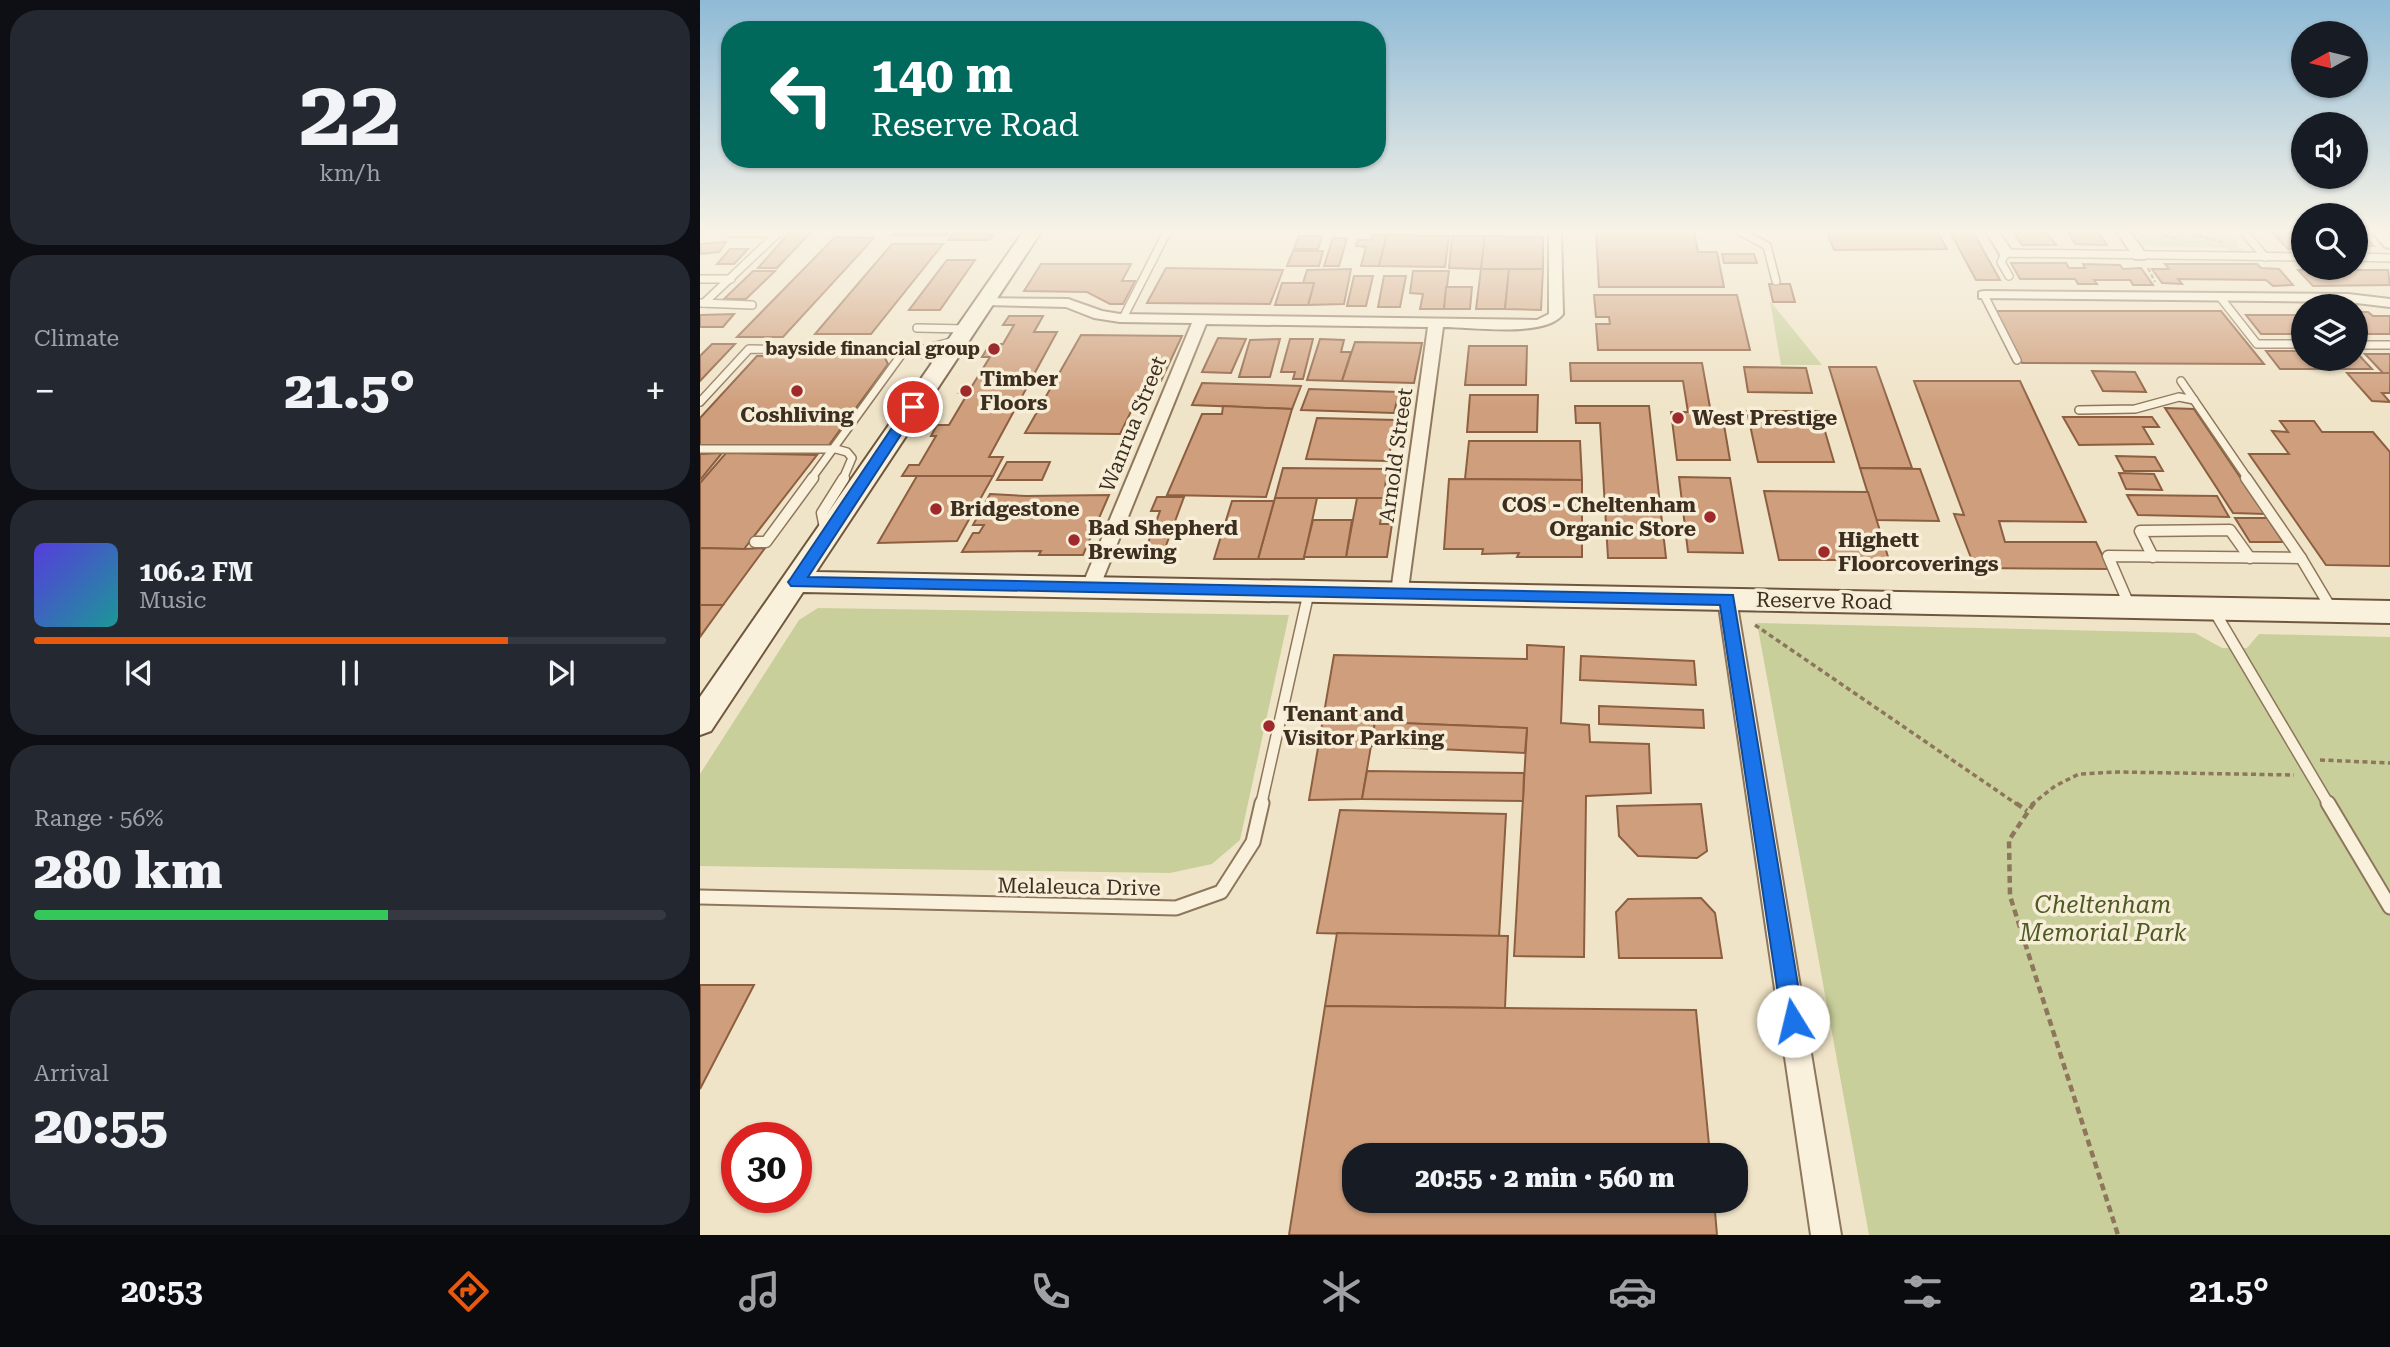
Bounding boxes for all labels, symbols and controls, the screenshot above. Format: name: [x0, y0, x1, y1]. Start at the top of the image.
north arrow: [2291, 21, 2368, 98]
map controls: [2291, 21, 2368, 371]
text: 140 m: [871, 47, 1013, 104]
icon: left: [756, 49, 847, 140]
text: 22: [299, 61, 401, 167]
text: Reserve Road: [871, 106, 1079, 144]
button: sound: [2291, 112, 2368, 189]
text: km/h: [319, 160, 381, 187]
button: search: [2291, 203, 2368, 280]
button: layers: [2291, 294, 2368, 371]
text: Climate: [34, 325, 119, 352]
place label: bayside financial group: [765, 338, 980, 359]
marker: bayside financial group: [986, 341, 1002, 357]
street label: Wanrua Street: [1095, 353, 1171, 495]
text: 21.5°: [285, 360, 415, 421]
place label: Timber Floors: [980, 367, 1059, 415]
text: −: [34, 369, 55, 413]
text: +: [645, 369, 666, 413]
pin: [883, 377, 943, 437]
marker: Coshliving: [789, 383, 805, 399]
marker: Timber Floors: [958, 383, 974, 399]
street label: Arnold Street: [1375, 386, 1417, 524]
icon: arrive: [894, 388, 932, 426]
place label: Coshliving: [740, 403, 854, 427]
place label: West Prestige: [1692, 406, 1837, 430]
marker: West Prestige: [1670, 410, 1686, 426]
place label: COS - Cheltenham Organic Store: [1502, 493, 1696, 541]
place label: Bridgestone: [950, 497, 1080, 521]
marker: Bridgestone: [928, 501, 944, 517]
marker: COS - Cheltenham Organic Store: [1702, 509, 1718, 525]
place label: Bad Shepherd Brewing: [1088, 516, 1238, 564]
place label: Highett Floorcoverings: [1838, 528, 1999, 576]
marker: Bad Shepherd Brewing: [1066, 532, 1082, 548]
marker: Highett Floorcoverings: [1816, 544, 1832, 560]
text: 106.2 FM: [139, 557, 253, 587]
text: Music: [139, 587, 206, 614]
street label: Reserve Road: [1756, 588, 1893, 614]
icon: previous: [120, 654, 158, 692]
icon: pause: [331, 654, 369, 692]
icon: next: [542, 654, 580, 692]
place label: Tenant and Visitor Parking: [1283, 702, 1444, 750]
marker: Tenant and Visitor Parking: [1261, 718, 1277, 734]
text: Range · 56%: [34, 805, 163, 832]
text: 280 km: [34, 840, 222, 901]
street label: Melaleuca Drive: [997, 874, 1161, 900]
park label: Cheltenham Memorial Park: [2019, 891, 2186, 947]
position arrow: [1756, 984, 1830, 1058]
text: Arrival: [34, 1060, 109, 1087]
text: 20:55: [34, 1095, 168, 1156]
speed limit sign: 30: [721, 1122, 812, 1213]
text: 20:55 · 2 min · 560 m: [1415, 1163, 1675, 1193]
icon: directions: [444, 1267, 493, 1316]
icon: music: [735, 1267, 784, 1316]
icon: phone: [1026, 1267, 1075, 1316]
icon: climate: [1317, 1267, 1366, 1316]
icon: car: [1608, 1267, 1657, 1316]
icon: filters: [1898, 1267, 1947, 1316]
text: 20:53: [121, 1272, 203, 1310]
text: 21.5°: [2189, 1272, 2269, 1310]

